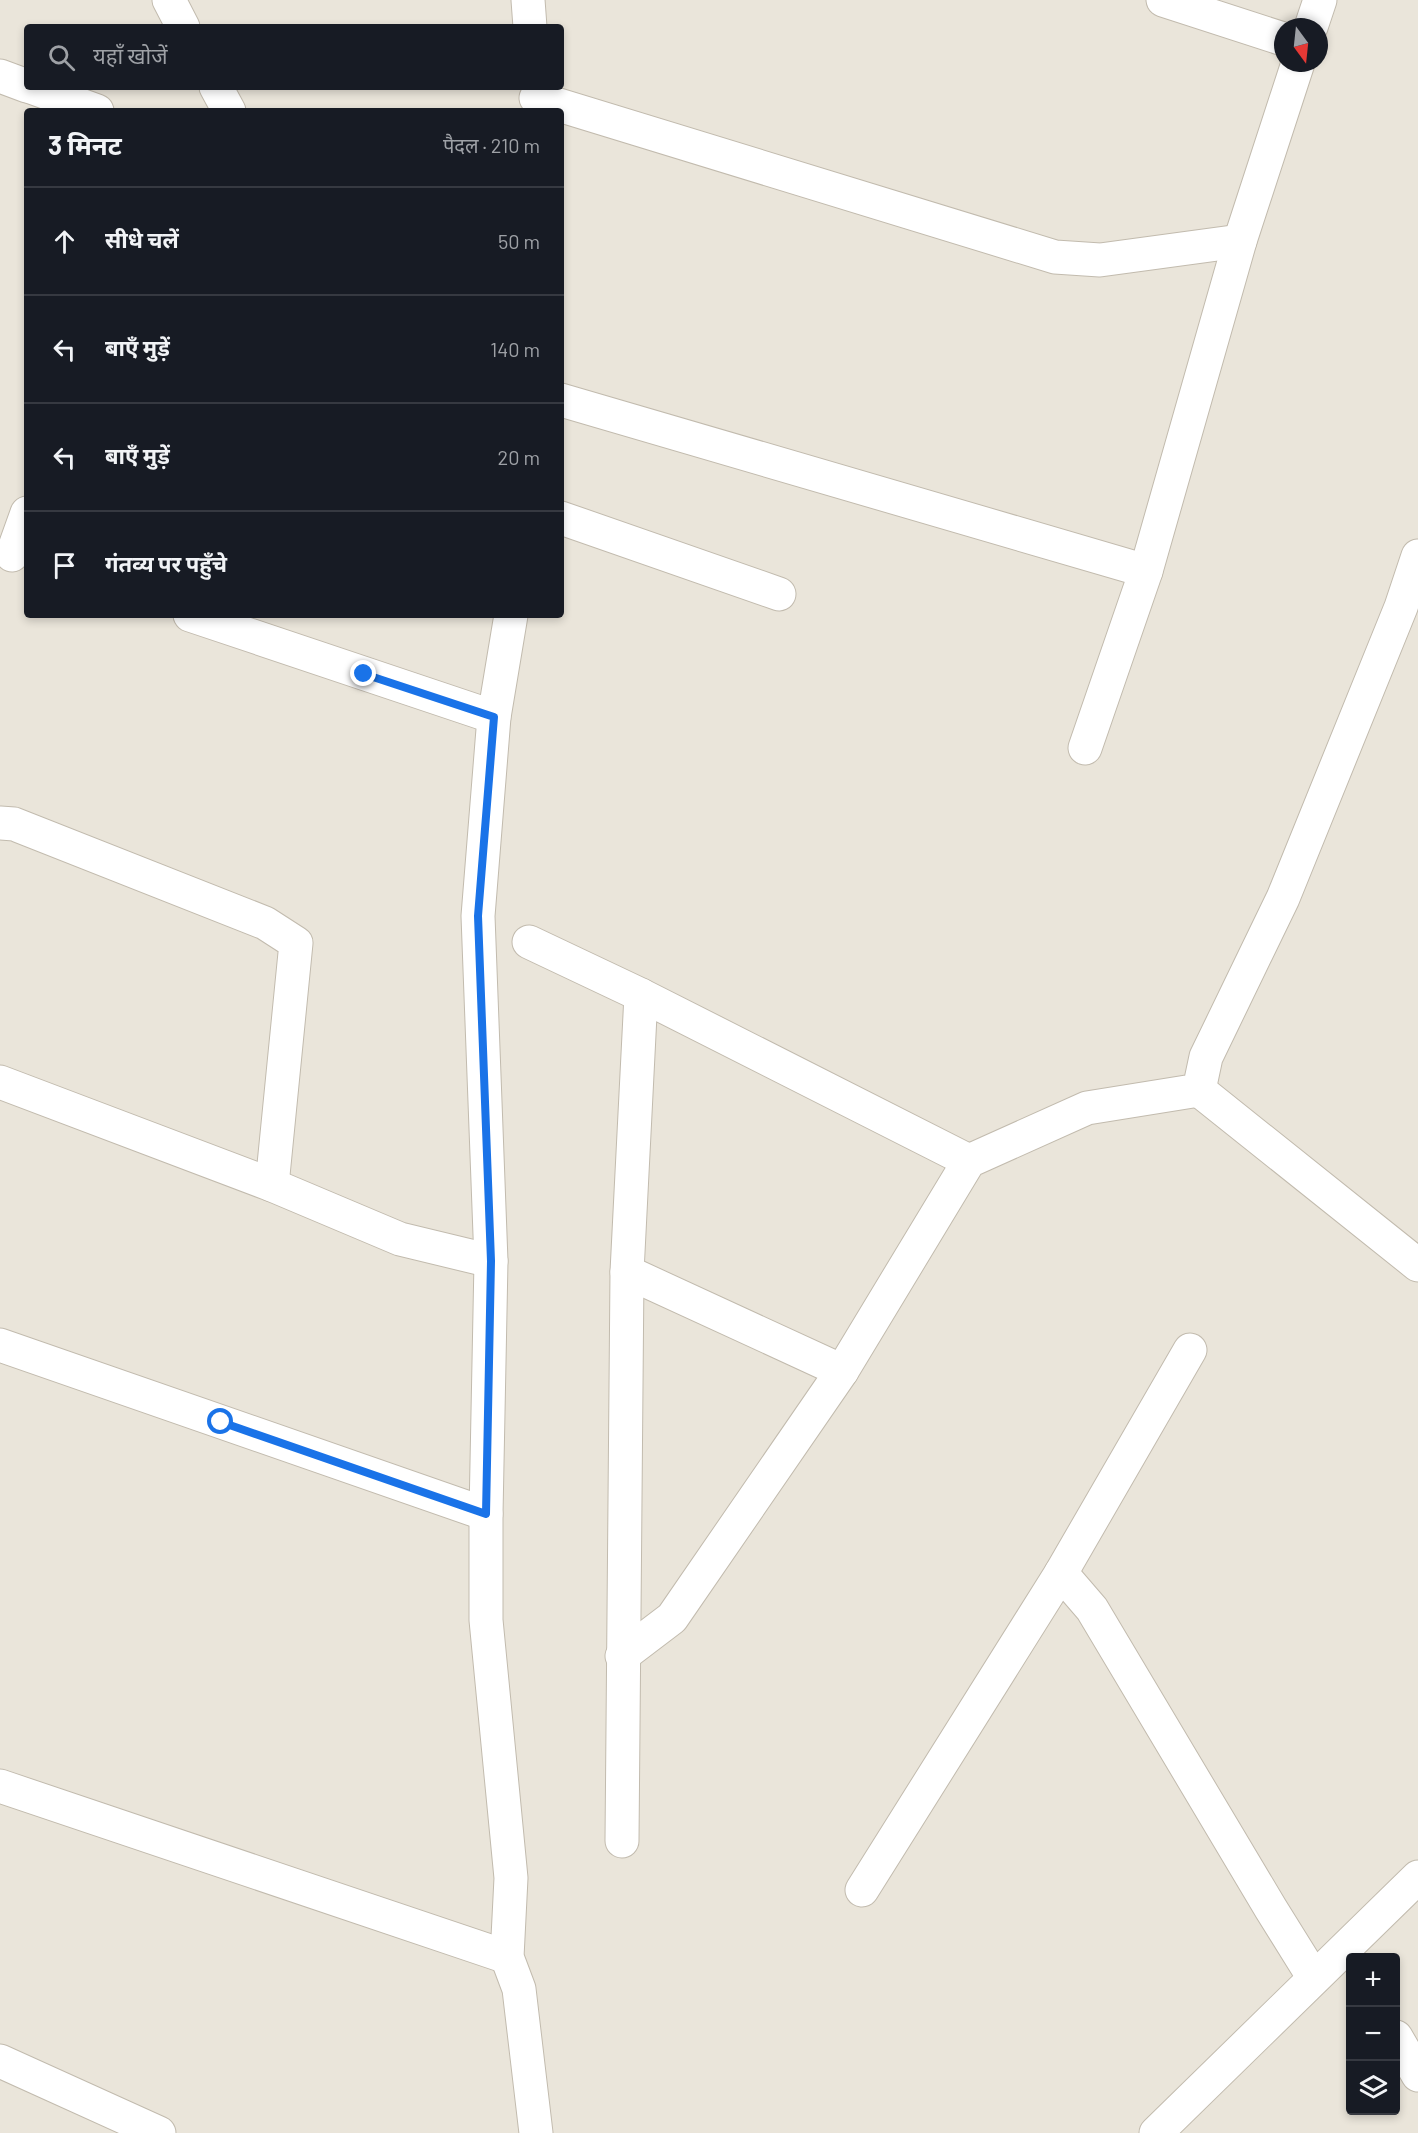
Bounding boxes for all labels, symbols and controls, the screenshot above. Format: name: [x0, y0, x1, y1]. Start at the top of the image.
north arrow: [1274, 18, 1328, 72]
search box: [24, 24, 564, 90]
icon: search: [45, 41, 78, 74]
text: यहाँ खोजें: [93, 42, 168, 68]
text: 3 मिनट: [48, 129, 122, 160]
text: पैदल · 210 m: [443, 133, 540, 157]
icon: ahead: [48, 225, 81, 258]
text: सीधे चलें: [105, 226, 179, 252]
text: 50 m: [498, 229, 540, 253]
icon: left: [48, 333, 81, 366]
text: बाएँ मुड़ें: [105, 334, 170, 360]
text: 140 m: [490, 337, 540, 361]
icon: left: [48, 441, 81, 474]
text: बाएँ मुड़ें: [105, 442, 170, 468]
text: 20 m: [497, 445, 540, 469]
icon: arrive: [48, 549, 81, 582]
text: गंतव्य पर पहुँचे: [105, 550, 227, 576]
route end: [350, 660, 376, 686]
route start: [207, 1408, 233, 1434]
map controls: [1346, 1953, 1400, 2115]
button: +: [1346, 1953, 1400, 2007]
button: −: [1346, 2007, 1400, 2061]
button: layers: [1346, 2061, 1400, 2115]

